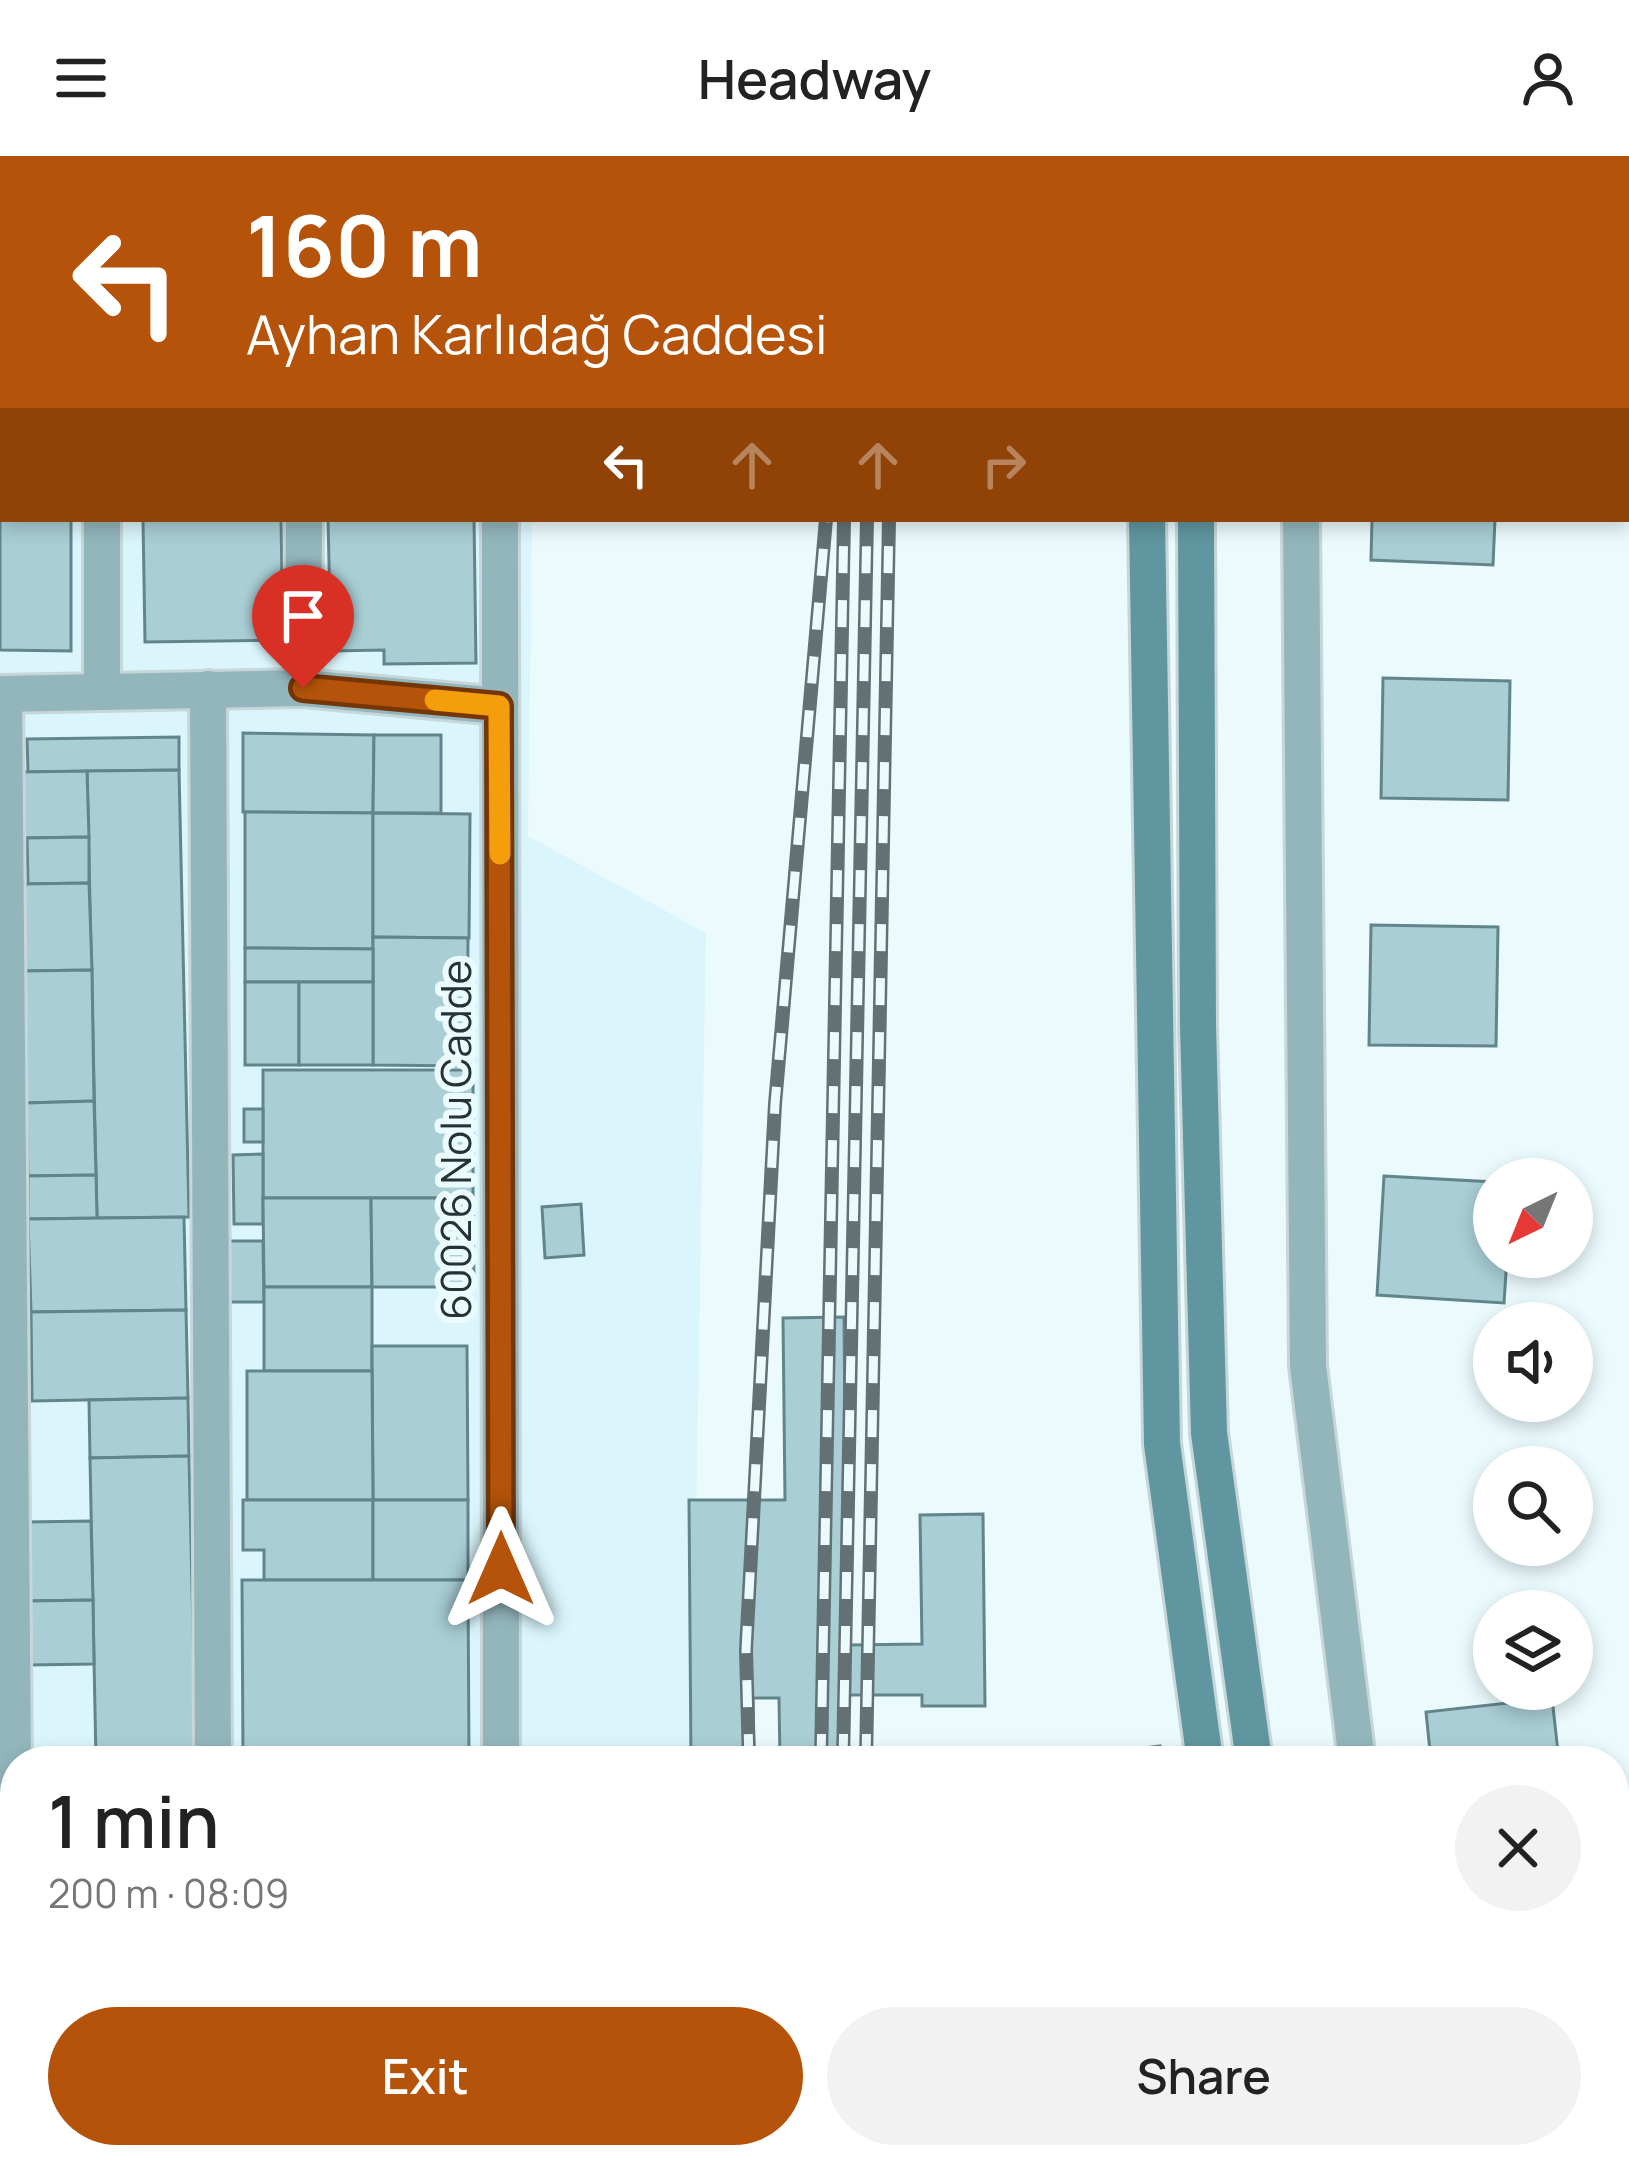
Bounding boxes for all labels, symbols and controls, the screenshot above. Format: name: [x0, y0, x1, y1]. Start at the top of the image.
text: Headway: [698, 41, 931, 115]
icon: menu: [48, 45, 114, 111]
icon: person: [1515, 45, 1581, 111]
text: 160 m: [246, 187, 483, 302]
icon: left: [48, 204, 204, 360]
text: Ayhan Karlıdağ Caddesi: [246, 296, 828, 370]
icon: left: [593, 432, 659, 498]
icon: ahead: [719, 432, 785, 498]
icon: ahead: [845, 432, 911, 498]
icon: right: [971, 432, 1037, 498]
pin: [252, 565, 354, 688]
icon: arrive: [270, 583, 336, 649]
street label: 60026 Nolu Cadde: [426, 960, 484, 1320]
north arrow: [1473, 1158, 1593, 1278]
map controls: [1473, 1158, 1593, 1710]
button: sound: [1473, 1302, 1593, 1422]
button: search: [1473, 1446, 1593, 1566]
position arrow: [438, 1506, 564, 1632]
button: layers: [1473, 1590, 1593, 1710]
text: 1 min: [48, 1771, 220, 1870]
button: close: [1455, 1785, 1581, 1911]
text: 200 m · 08:09: [48, 1866, 289, 1920]
button: Exit: [48, 2007, 803, 2145]
button: Share: [827, 2007, 1581, 2145]

